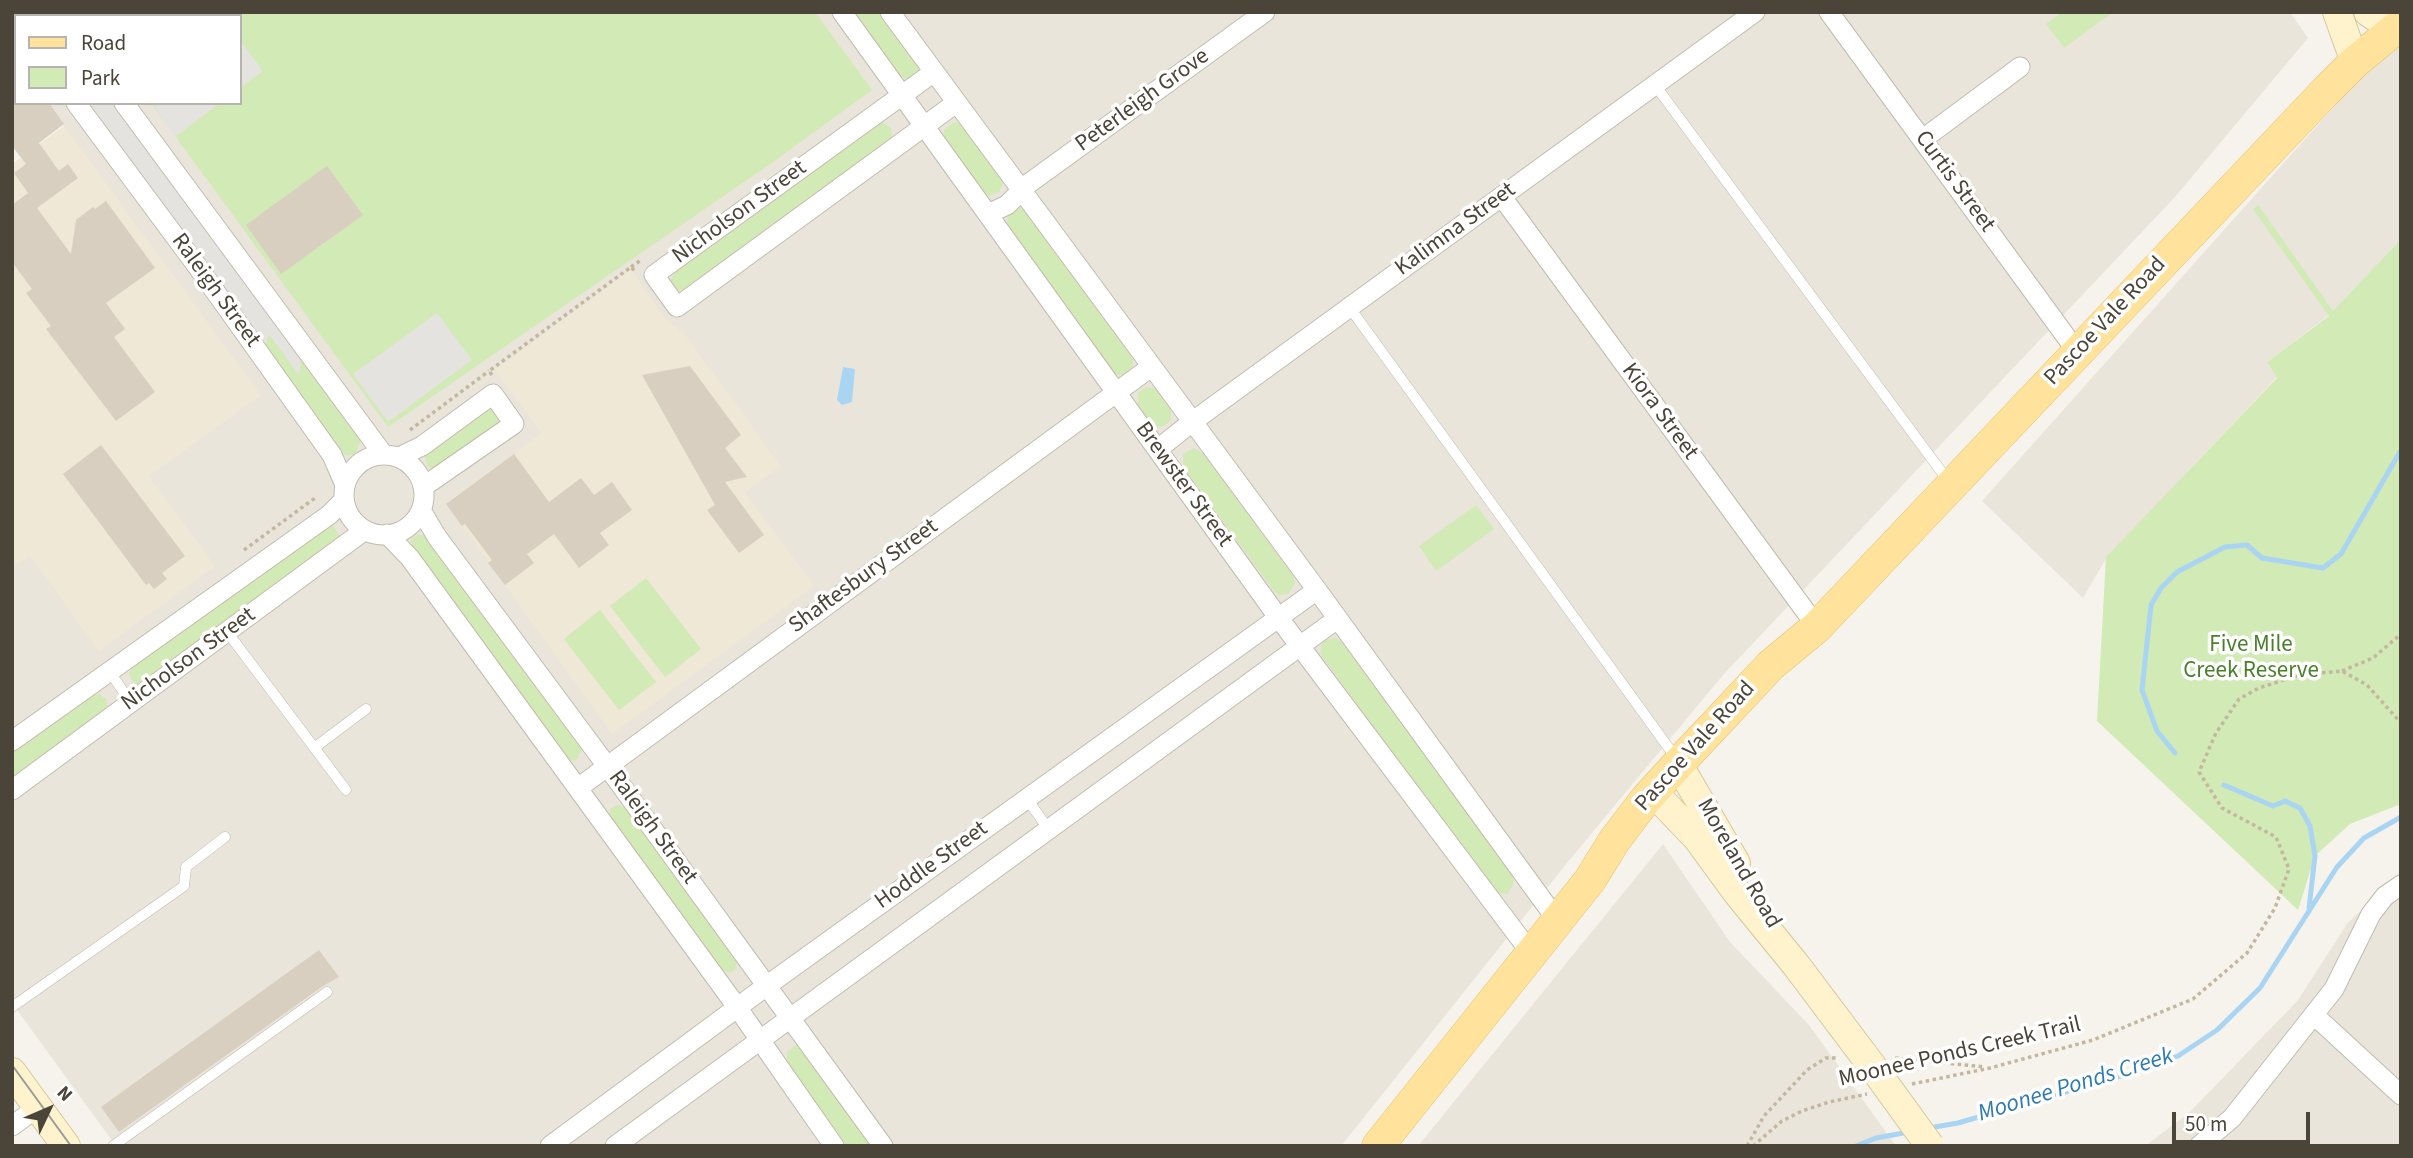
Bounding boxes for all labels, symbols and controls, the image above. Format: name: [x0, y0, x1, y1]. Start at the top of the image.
legend: [14, 14, 242, 105]
text: Road: [81, 28, 126, 58]
street label: Peterleigh Grove: [1071, 43, 1215, 159]
text: Park: [81, 63, 120, 93]
street label: Curtis Street: [1908, 126, 2000, 238]
street label: Nicholson Street: [668, 155, 812, 271]
street label: Kalimna Street: [1390, 177, 1522, 283]
street label: Raleigh Street: [164, 229, 266, 353]
street label: Pascoe Vale Road: [2039, 252, 2173, 392]
street label: Kiora Street: [1615, 358, 1703, 466]
street label: Brewster Street: [1128, 417, 1238, 553]
street label: Shaftesbury Street: [784, 514, 944, 640]
street label: Nicholson Street: [117, 602, 261, 718]
park label: Five Mile Creek Reserve: [2183, 632, 2319, 686]
street label: Pascoe Vale Road: [1630, 676, 1762, 818]
street label: Raleigh Street: [601, 766, 703, 890]
street label: Moreland Road: [1690, 794, 1786, 934]
street label: Hoddle Street: [870, 816, 994, 916]
street label: Moonee Ponds Creek Trail: [1836, 1012, 2084, 1094]
water label: Moonee Ponds Creek: [1975, 1043, 2177, 1129]
north arrow: [14, 1074, 84, 1144]
text: N: [50, 1080, 79, 1108]
scale bar: [2175, 1098, 2313, 1142]
text: 50 m: [2185, 1109, 2227, 1139]

